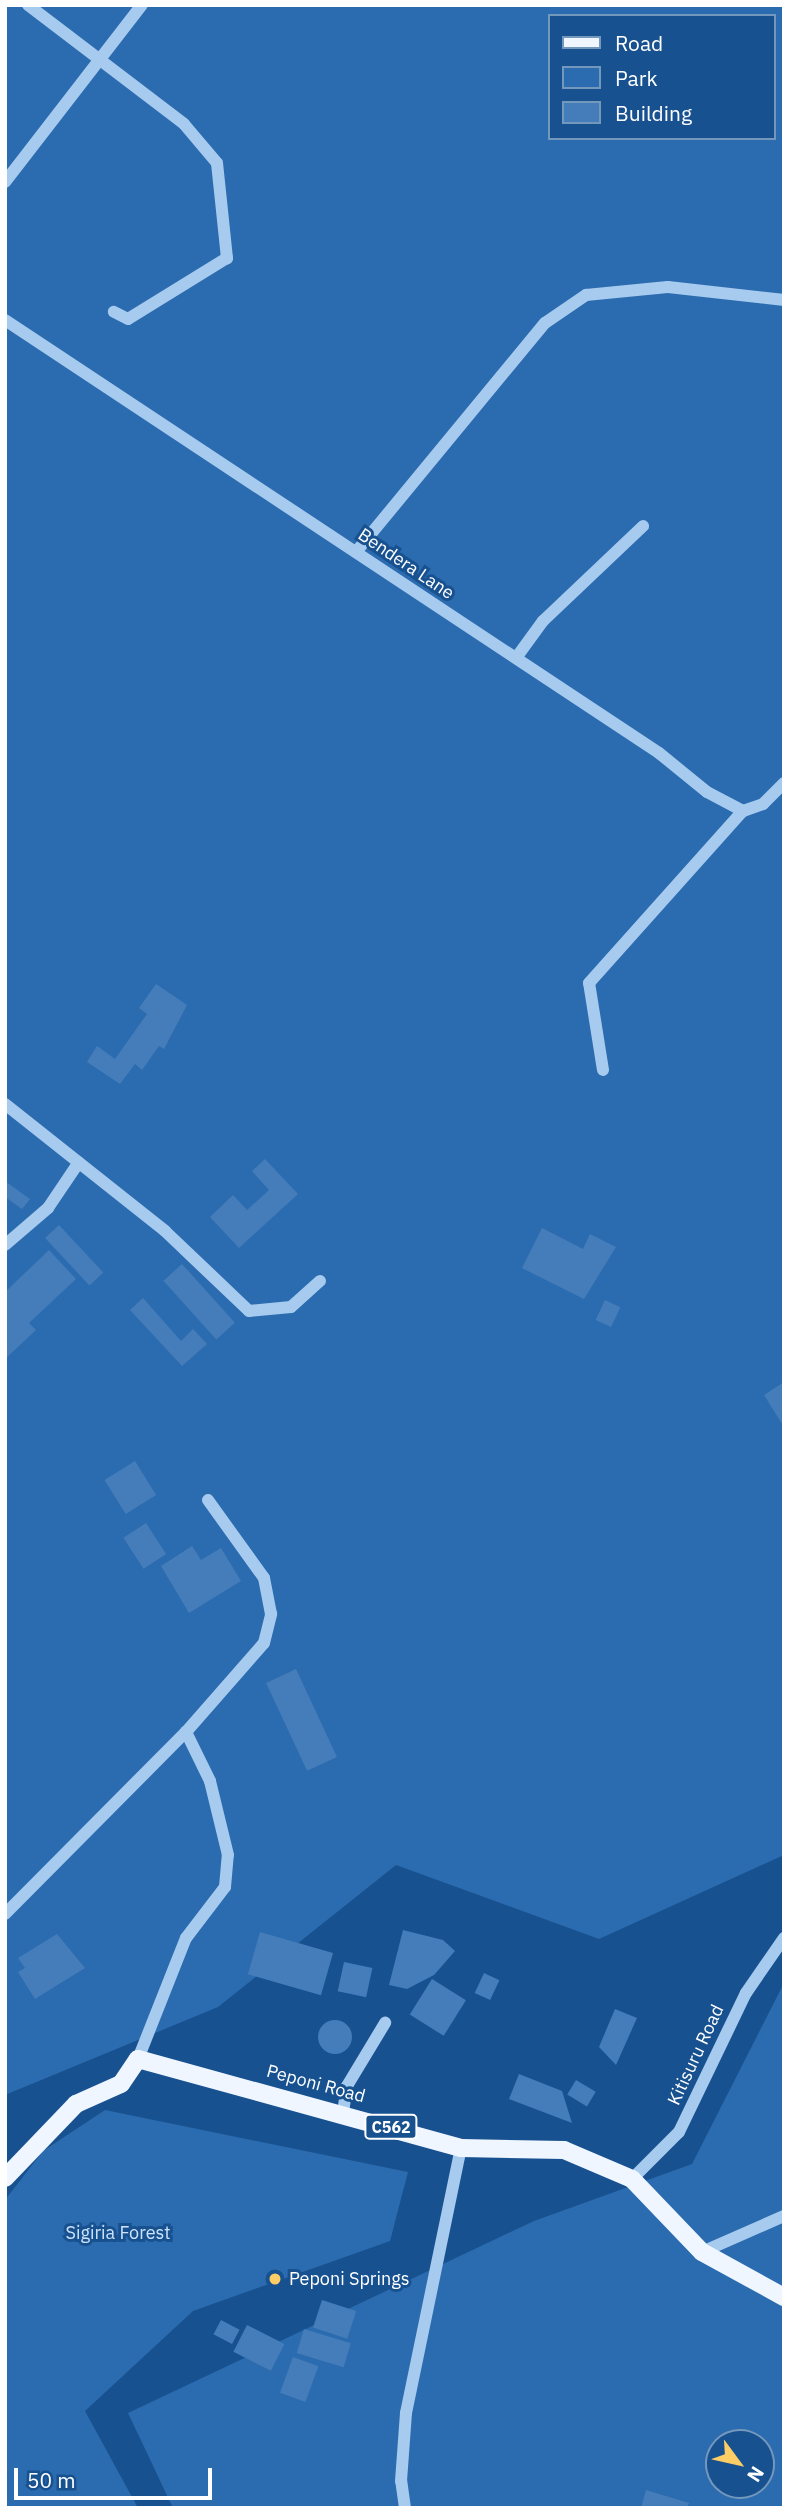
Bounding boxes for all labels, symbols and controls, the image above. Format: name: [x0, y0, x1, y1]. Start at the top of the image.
legend: [548, 14, 775, 140]
text: Road: [615, 29, 663, 57]
text: Park: [615, 64, 658, 92]
text: Building: [615, 99, 692, 127]
street label: Bendera Lane: [354, 524, 458, 604]
street label: Kitisuru Road: [663, 2001, 729, 2109]
street label: Peponi Road: [264, 2060, 368, 2108]
road number: C562: [363, 2114, 419, 2140]
park label: Sigiria Forest: [66, 2222, 170, 2244]
place label: Peponi Springs: [289, 2268, 409, 2290]
marker: Peponi Springs: [267, 2271, 283, 2287]
north arrow: [705, 2429, 775, 2499]
scale bar: [18, 2454, 215, 2498]
text: N: [742, 2462, 770, 2487]
text: 50 m: [27, 2466, 76, 2494]

